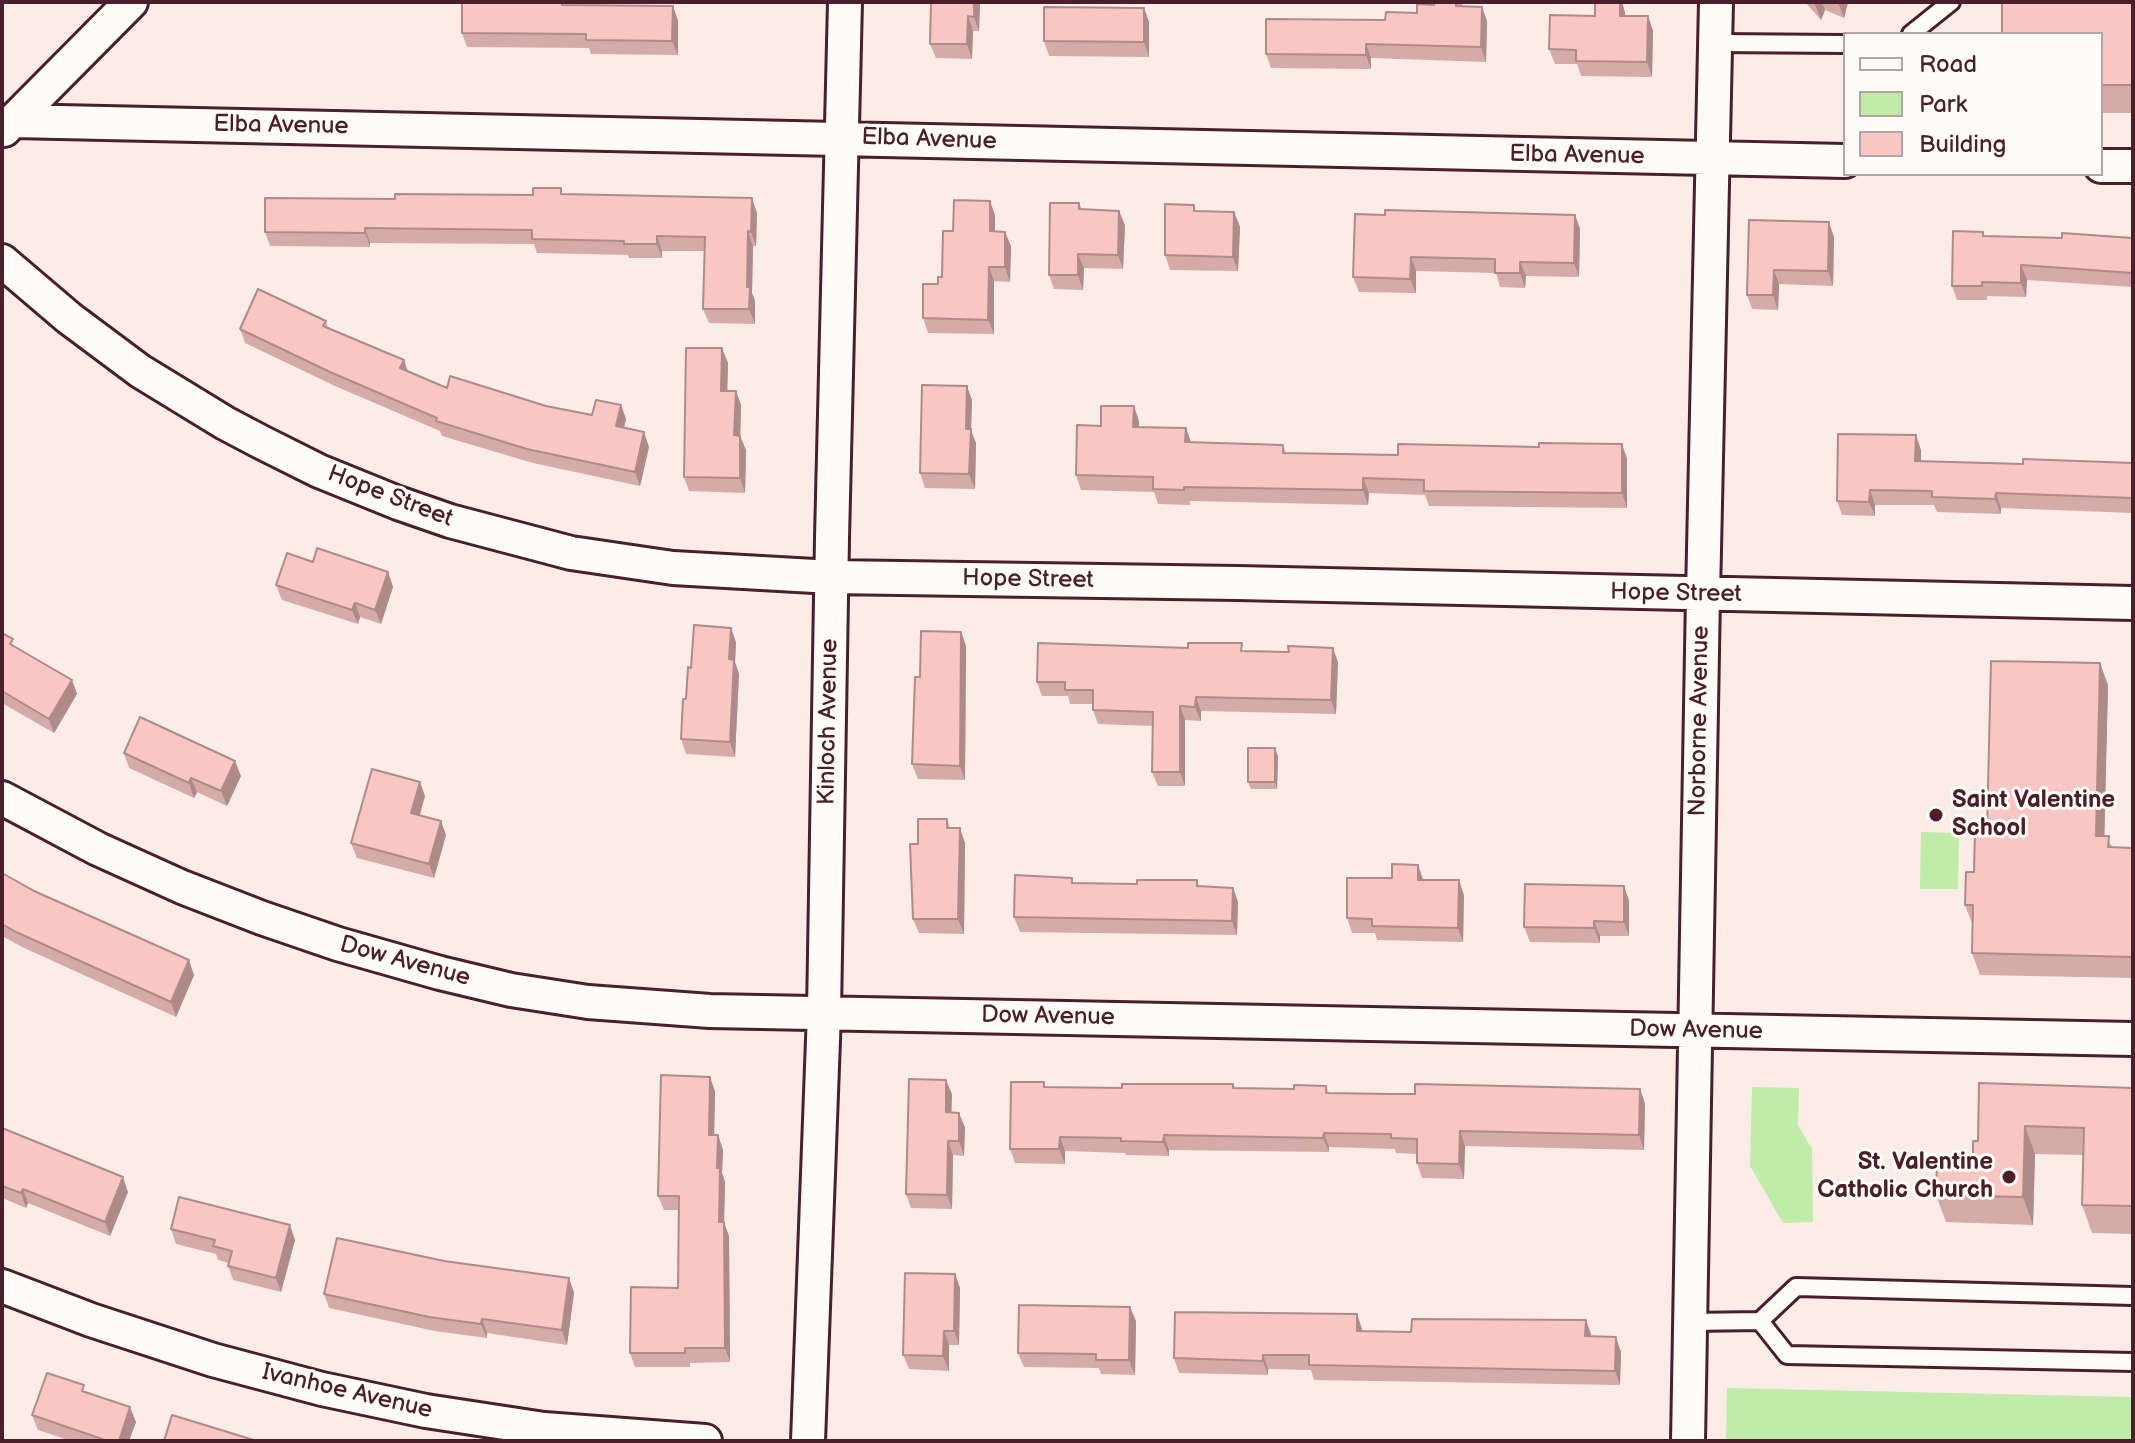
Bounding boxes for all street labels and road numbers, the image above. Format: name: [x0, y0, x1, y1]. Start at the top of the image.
street label: Elba Avenue: [213, 110, 349, 142]
street label: Elba Avenue: [861, 123, 997, 157]
street label: Elba Avenue: [1509, 140, 1645, 172]
street label: Hope Street: [323, 460, 457, 534]
street label: Hope Street: [962, 564, 1094, 596]
street label: Hope Street: [1610, 578, 1742, 610]
street label: Norborne Avenue: [1684, 625, 1716, 817]
street label: Kinloch Avenue: [813, 639, 845, 805]
street label: Dow Avenue: [337, 931, 473, 993]
street label: Dow Avenue: [981, 1001, 1115, 1033]
street label: Dow Avenue: [1629, 1015, 1763, 1047]
street label: Ivanhoe Avenue: [259, 1358, 435, 1426]

